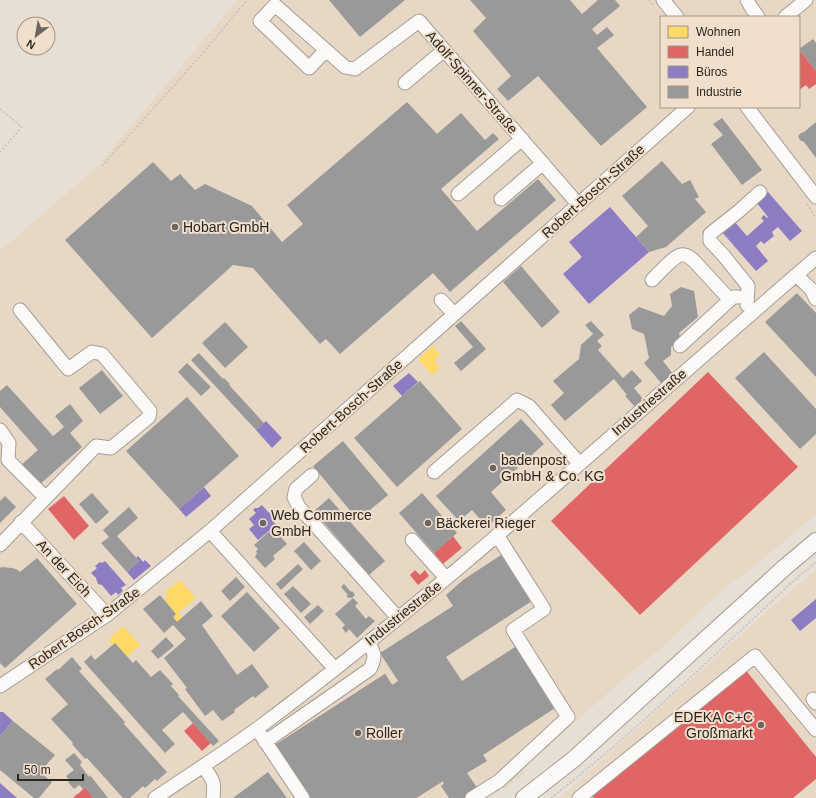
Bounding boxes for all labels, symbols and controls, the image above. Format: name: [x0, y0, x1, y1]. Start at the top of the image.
north arrow: [16, 16, 56, 56]
legend: [660, 16, 800, 108]
text: Wohnen: [696, 25, 740, 39]
street label: Adolf-Spinner-Straße: [423, 27, 521, 137]
text: N: [24, 37, 37, 52]
text: Handel: [696, 45, 734, 59]
text: Büros: [696, 65, 727, 79]
text: Industrie: [696, 85, 742, 99]
street label: Robert-Bosch-Straße: [538, 141, 648, 241]
place label: Hobart GmbH: [183, 219, 269, 235]
marker: Hobart GmbH: [170, 222, 180, 232]
street label: Robert-Bosch-Straße: [296, 356, 406, 456]
street label: Industriestraße: [609, 365, 690, 439]
place label: badenpost GmbH & Co. KG: [501, 452, 604, 484]
marker: badenpost GmbH & Co. KG: [488, 463, 498, 473]
place label: Web Commerce GmbH: [271, 507, 372, 539]
place label: Bäckerei Rieger: [436, 515, 536, 531]
marker: Web Commerce GmbH: [258, 518, 268, 528]
marker: Bäckerei Rieger: [423, 518, 433, 528]
street label: An der Eich: [33, 536, 95, 600]
street label: Industriestraße: [362, 577, 444, 649]
street label: Robert-Bosch-Straße: [25, 583, 143, 672]
place label: EDEKA C+C Großmarkt: [674, 709, 753, 741]
marker: EDEKA C+C Großmarkt: [756, 720, 766, 730]
place label: Roller: [366, 725, 403, 741]
marker: Roller: [353, 728, 363, 738]
scale bar: [18, 756, 83, 782]
text: 50 m: [24, 763, 51, 777]

